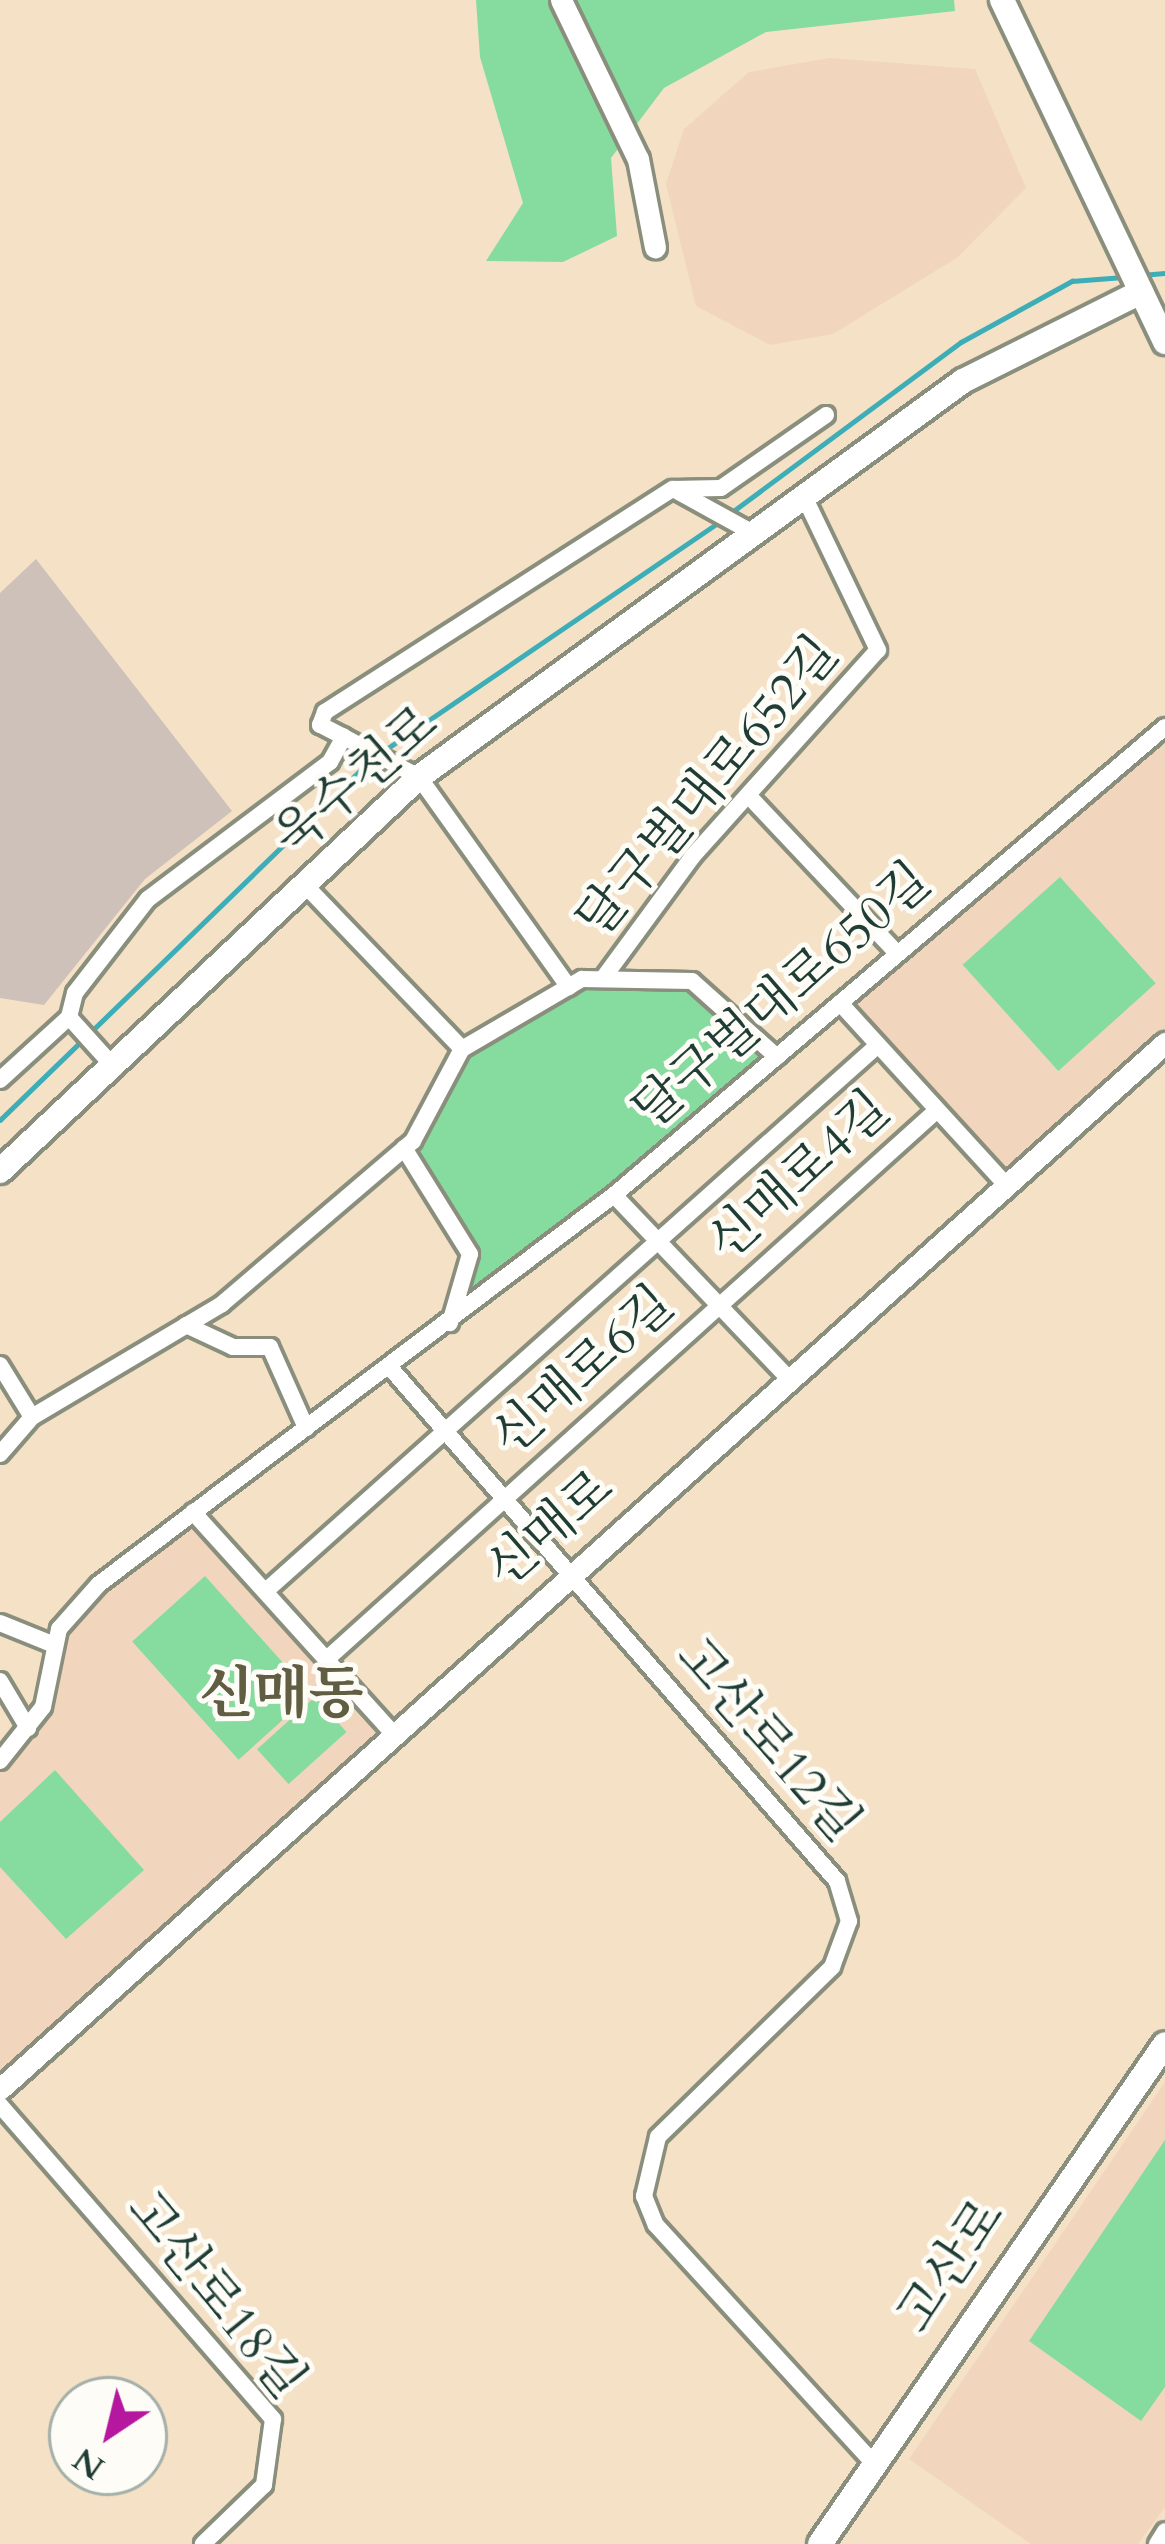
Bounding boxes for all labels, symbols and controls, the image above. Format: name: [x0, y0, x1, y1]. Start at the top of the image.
street label: 달구벌대로652길: [564, 624, 852, 950]
street label: 욱수천로: [262, 693, 450, 869]
street label: 달구벌대로650길: [621, 850, 943, 1142]
street label: 신매로4길: [696, 1079, 902, 1273]
street label: 신매로6길: [480, 1274, 686, 1468]
street label: 신매로: [474, 1457, 626, 1601]
street label: 고산로12길: [663, 1626, 873, 1854]
district label: 신매동: [198, 1661, 364, 1729]
street label: 고산로18길: [114, 2179, 318, 2411]
street label: 고산로: [884, 2188, 1018, 2344]
north arrow: [48, 2376, 168, 2496]
text: N: [64, 2437, 113, 2490]

